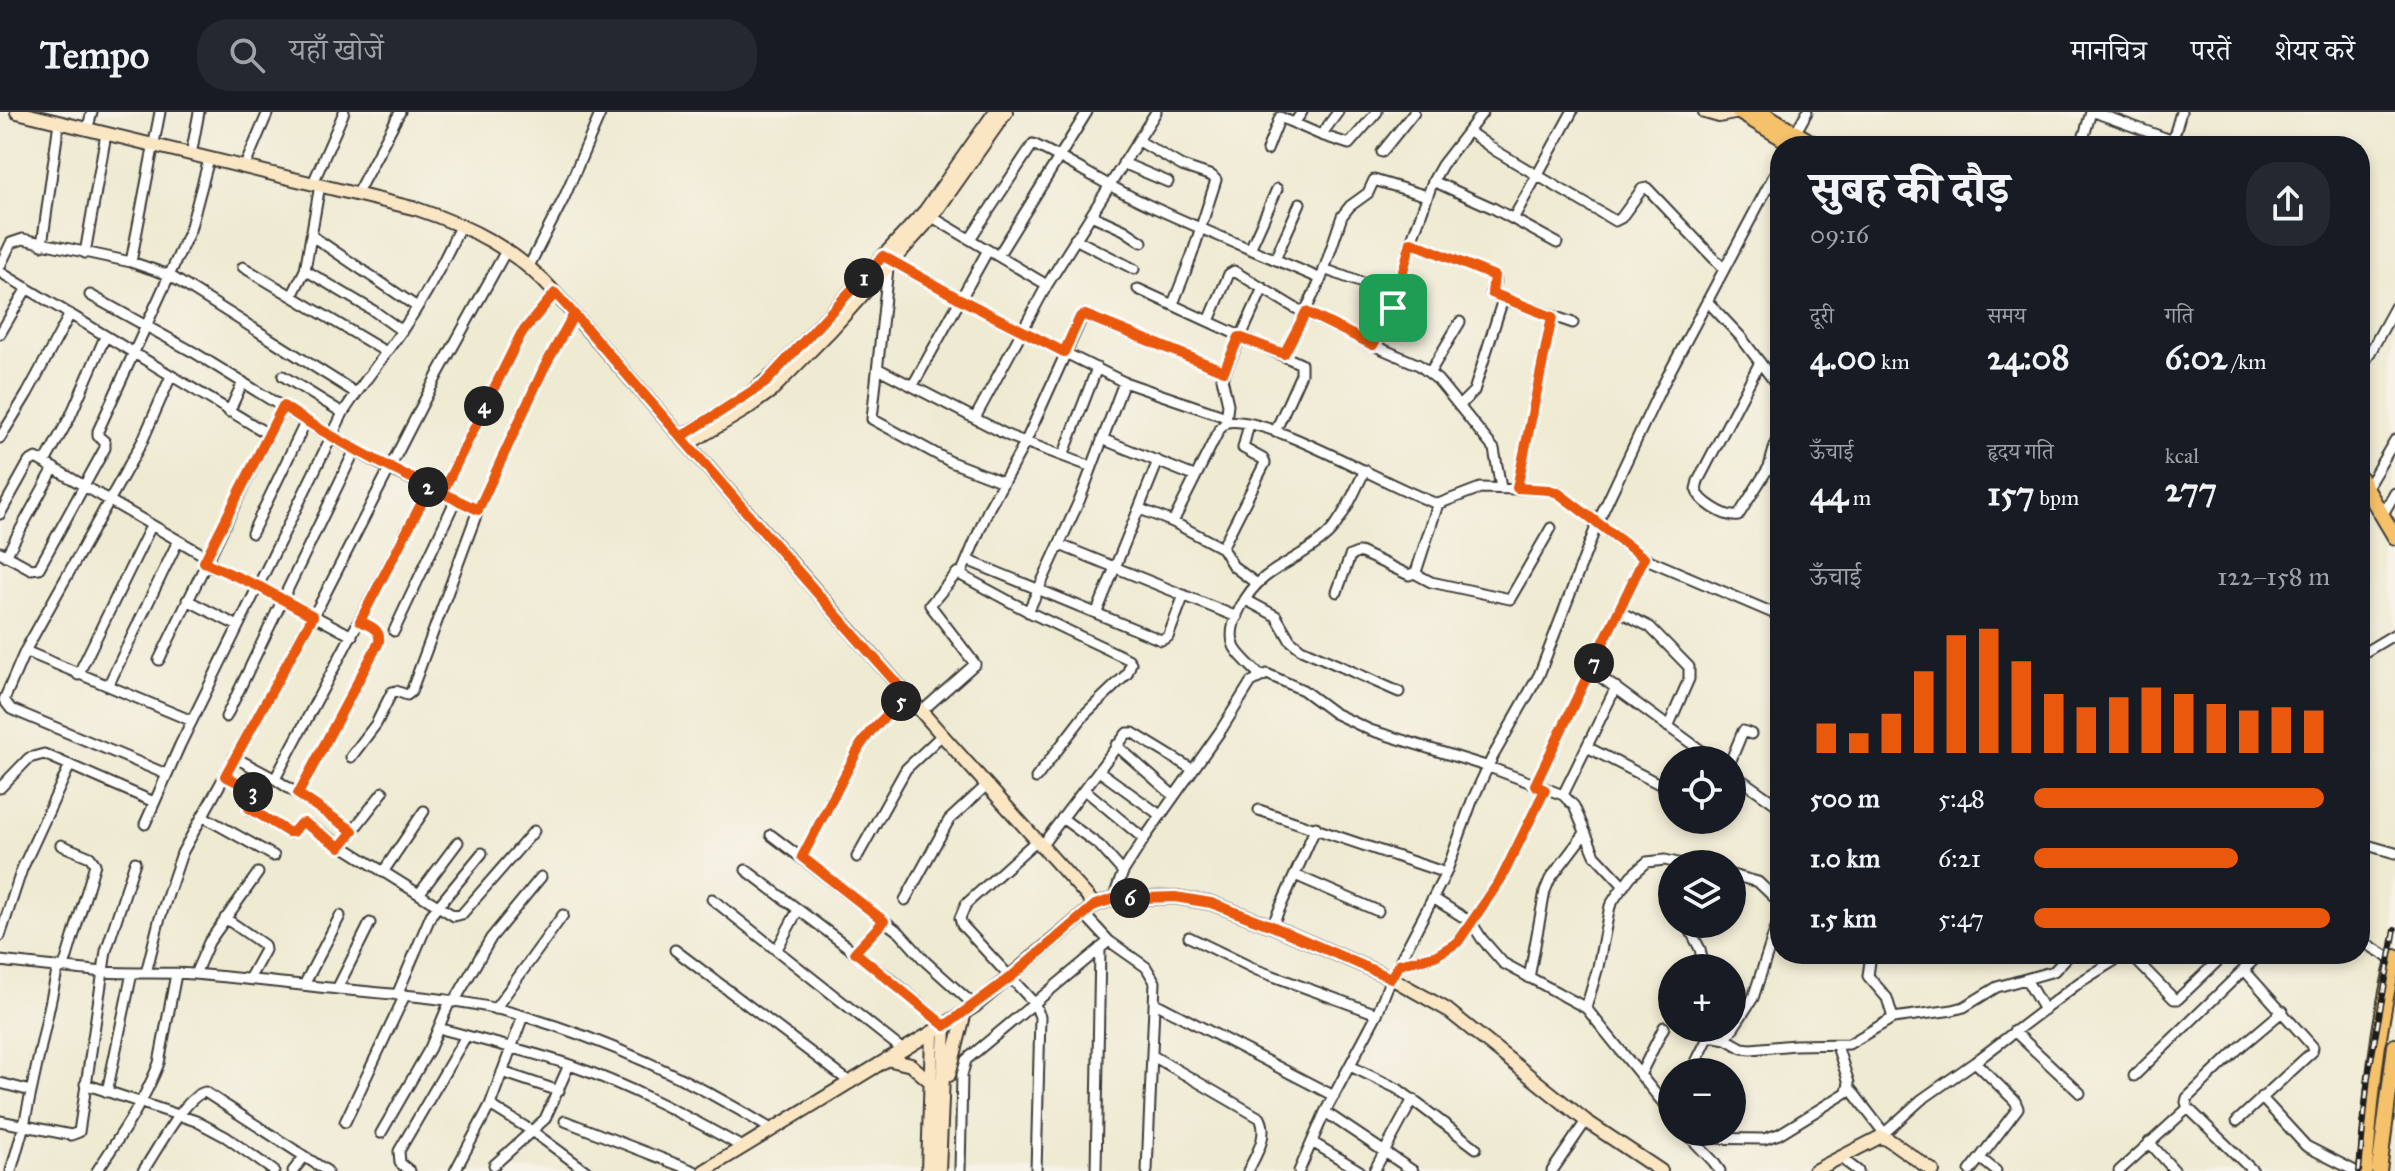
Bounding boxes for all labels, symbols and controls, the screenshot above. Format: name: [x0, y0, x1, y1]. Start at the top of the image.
search box: [197, 19, 757, 91]
text: Tempo: [40, 32, 149, 78]
text: यहाँ खोजें: [289, 32, 384, 68]
icon: search: [225, 33, 269, 77]
text: मानचित्र: [2071, 33, 2147, 68]
text: परतें: [2191, 33, 2231, 68]
text: शेयर करें: [2275, 33, 2355, 68]
text: सुबह की दौड़: [1810, 161, 2009, 215]
button: share: [2246, 162, 2330, 246]
text: 09:16: [1810, 218, 1869, 250]
pin: 1: [844, 258, 884, 298]
text: 1: [860, 264, 868, 291]
pin: [1359, 274, 1427, 342]
icon: arrive: [1371, 286, 1415, 330]
text: दूरी: [1810, 302, 1834, 329]
text: समय: [1987, 302, 2026, 329]
text: गति: [2165, 302, 2193, 329]
text: 4.00: [1810, 337, 1876, 378]
text: 24:08: [1987, 337, 2069, 378]
text: 6:02: [2165, 337, 2227, 378]
text: km: [1876, 348, 1910, 375]
text: /km: [2227, 348, 2267, 375]
pin: 4: [464, 386, 504, 426]
text: 4: [478, 392, 490, 419]
text: ऊँचाई: [1810, 438, 1853, 465]
text: हृदय गति: [1987, 438, 2054, 465]
text: kcal: [2165, 442, 2199, 469]
pin: 2: [408, 467, 448, 507]
text: 277: [2165, 469, 2217, 510]
text: 2: [423, 473, 433, 500]
text: 44: [1810, 473, 1848, 514]
text: 157: [1987, 473, 2034, 514]
text: m: [1848, 484, 1871, 511]
text: bpm: [2034, 484, 2079, 511]
text: ऊँचाई: [1810, 560, 1861, 592]
text: 122–158 m: [2217, 560, 2330, 592]
pin: 7: [1574, 643, 1614, 683]
text: 7: [1588, 649, 1600, 676]
pin: 5: [881, 681, 921, 721]
text: 5: [896, 687, 906, 714]
map controls: [1658, 746, 1746, 1146]
button: locate: [1658, 746, 1746, 834]
pin: 3: [233, 772, 273, 812]
text: 3: [249, 778, 257, 805]
text: 500 m: [1810, 782, 1880, 814]
text: 5:48: [1938, 782, 1985, 814]
text: 1.0 km: [1810, 842, 1880, 874]
text: 6:21: [1938, 842, 1981, 874]
button: layers: [1658, 850, 1746, 938]
pin: 6: [1110, 878, 1150, 918]
text: 6: [1124, 884, 1136, 911]
text: 1.5 km: [1810, 902, 1877, 934]
text: 5:47: [1938, 902, 1984, 934]
button: +: [1658, 954, 1746, 1042]
button: −: [1658, 1058, 1746, 1146]

